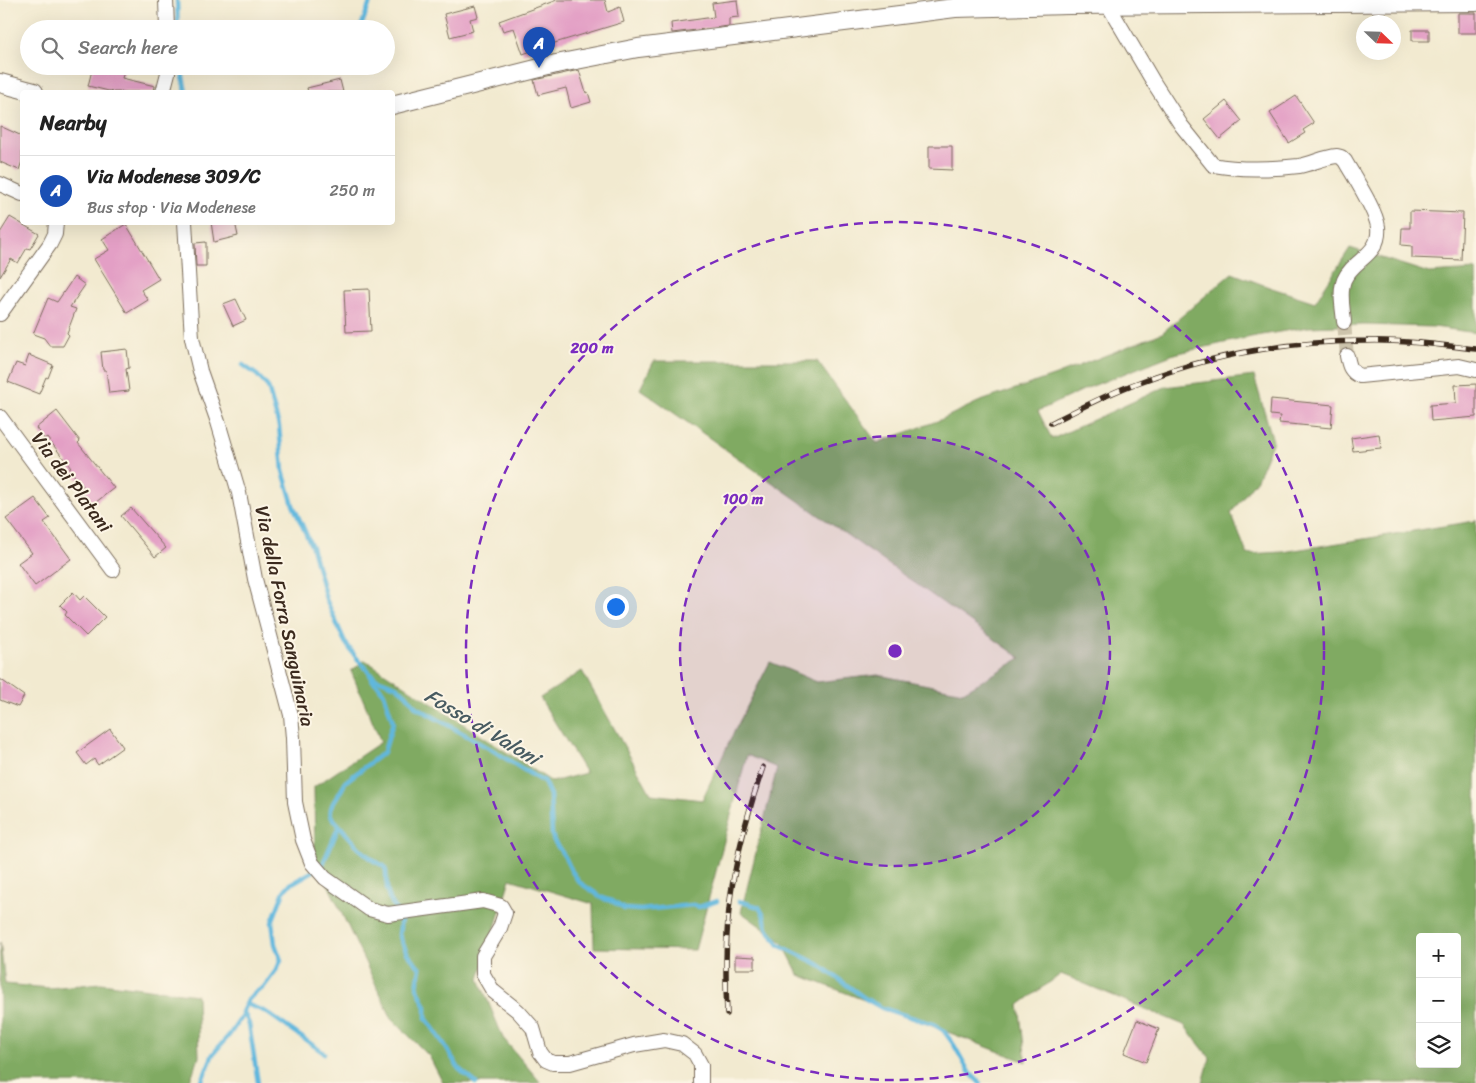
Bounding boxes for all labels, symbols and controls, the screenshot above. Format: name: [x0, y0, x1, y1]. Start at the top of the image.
north arrow: [1356, 15, 1401, 60]
search box: [20, 20, 395, 75]
pin: A: [523, 27, 555, 68]
text: Search here: [78, 31, 178, 64]
icon: search: [38, 34, 66, 62]
text: Nearby: [40, 104, 106, 142]
text: Via Modenese 309/C: [87, 160, 261, 193]
text: A: [51, 176, 61, 205]
text: 250 m: [329, 176, 375, 205]
text: Bus stop · Via Modenese: [87, 193, 256, 222]
text: 200 m: [569, 335, 614, 361]
street label: Via dei Platani: [23, 424, 122, 540]
text: 100 m: [723, 486, 764, 512]
street label: Via della Forra Sanguinaria: [245, 503, 325, 730]
your location: [603, 594, 629, 620]
centre of rings: [886, 642, 904, 660]
water label: Fosso di Valoni: [418, 679, 549, 777]
map controls: [1416, 933, 1461, 1068]
button: +: [1416, 933, 1461, 978]
button: −: [1416, 978, 1461, 1023]
button: layers: [1416, 1023, 1461, 1068]

